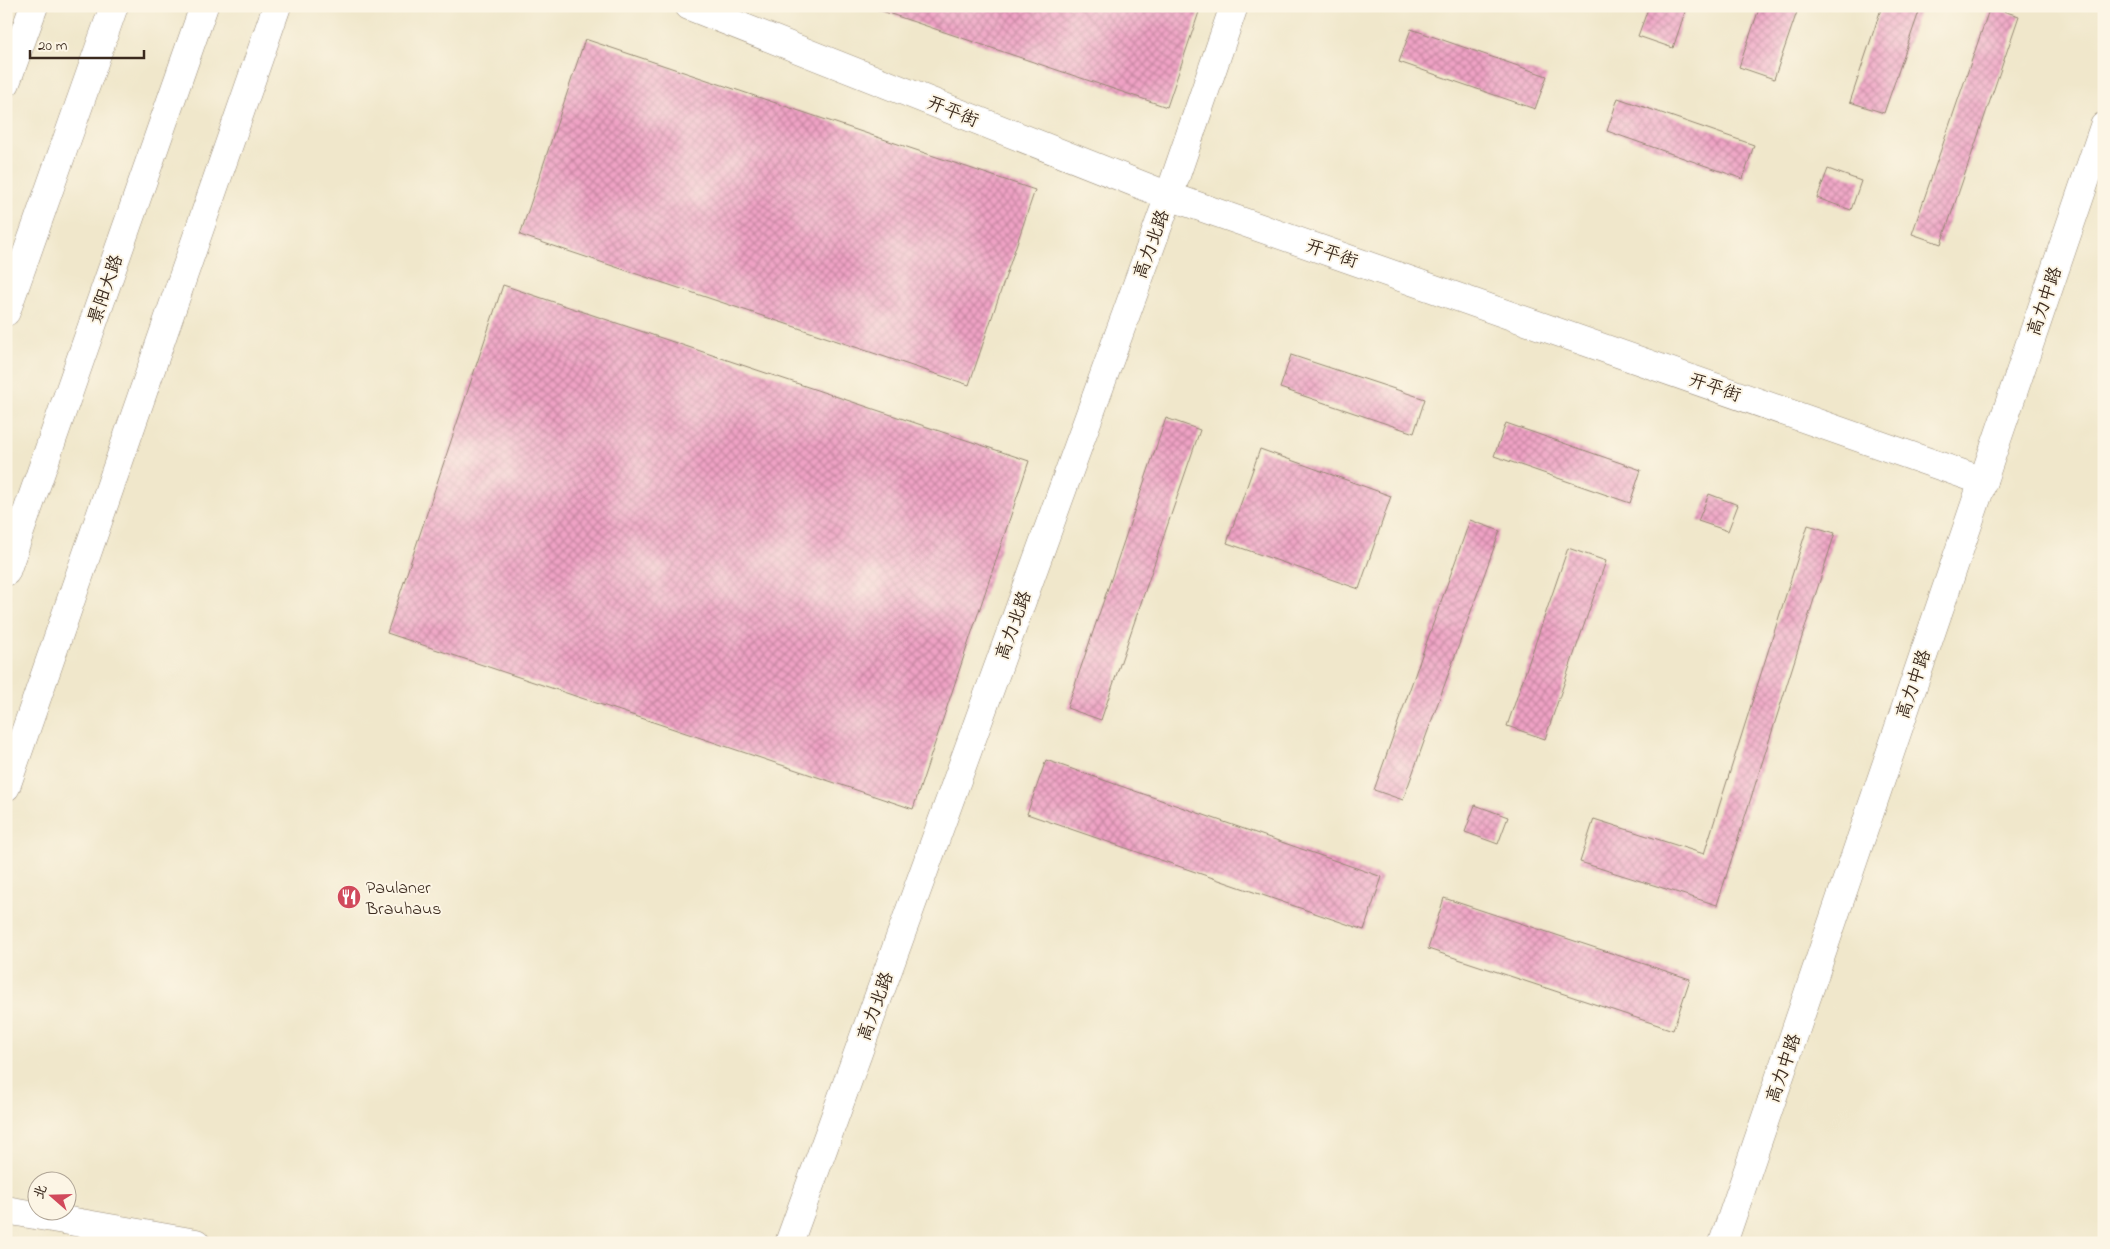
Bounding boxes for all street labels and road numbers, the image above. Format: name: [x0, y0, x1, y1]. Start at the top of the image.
street label: 开平街: [922, 91, 982, 135]
street label: 高力北路: [1128, 206, 1177, 283]
street label: 开平街: [1302, 234, 1361, 276]
street label: 景阳大路: [83, 251, 131, 328]
street label: 高力中路: [2022, 263, 2070, 340]
street label: 开平街: [1685, 368, 1744, 410]
street label: 高力北路: [990, 587, 1039, 664]
street label: 高力中路: [1891, 646, 1939, 723]
street label: 高力北路: [852, 968, 901, 1045]
street label: 高力中路: [1761, 1030, 1809, 1107]

